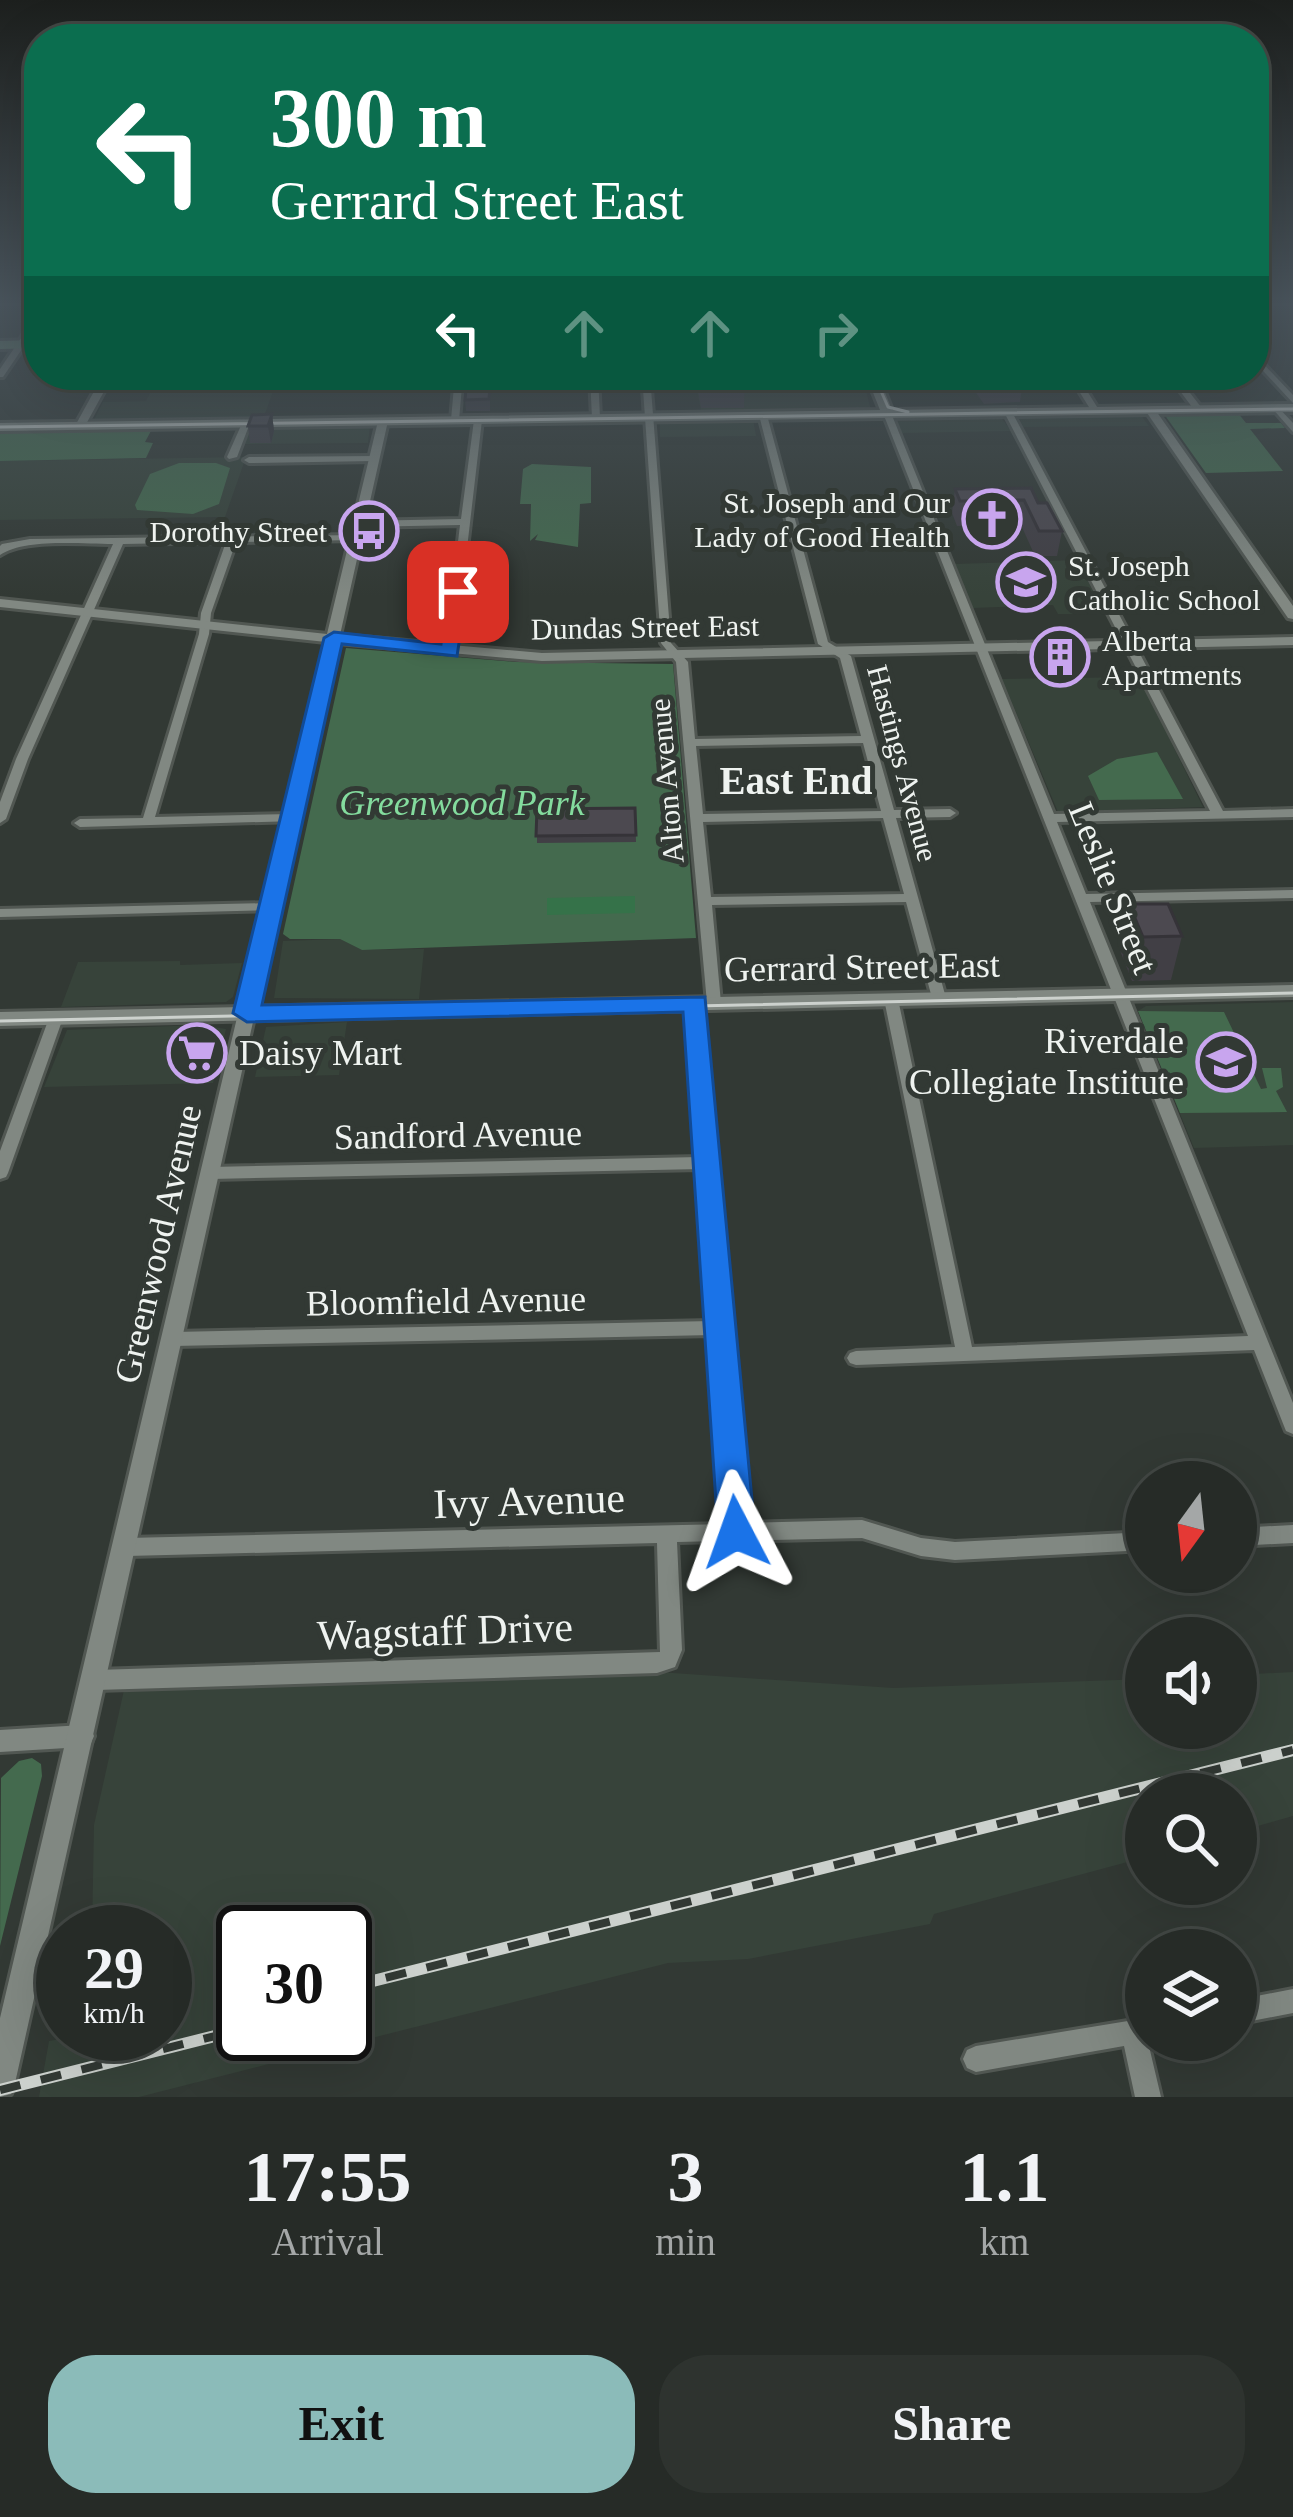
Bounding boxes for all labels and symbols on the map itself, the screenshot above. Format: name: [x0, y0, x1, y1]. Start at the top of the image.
place label: St. Joseph and Our Lady of Good Health: [694, 486, 950, 553]
church icon: St. Joseph and Our Lady of Good Health: [961, 488, 1023, 550]
bus stop icon: Dorothy Street: [338, 500, 400, 562]
place label: Dorothy Street: [150, 515, 328, 548]
pin: [407, 541, 509, 643]
place label: St. Joseph Catholic School: [1068, 549, 1260, 616]
school or university icon: St. Joseph Catholic School: [995, 551, 1057, 613]
street label: Dundas Street East: [531, 608, 760, 645]
place label: Alberta Apartments: [1102, 624, 1242, 691]
building icon: Alberta Apartments: [1029, 626, 1091, 688]
street label: Hastings Avenue: [861, 661, 945, 865]
street label: Alton Avenue: [642, 697, 690, 865]
district label: East End: [720, 759, 873, 802]
park label: Greenwood Park: [339, 783, 586, 823]
street label: Leslie Street: [1061, 797, 1165, 979]
street label: Gerrard Street East: [724, 945, 1000, 989]
place label: Riverdale Collegiate Institute: [909, 1021, 1184, 1102]
supermarket icon: Daisy Mart: [166, 1022, 228, 1084]
school or university icon: Riverdale Collegiate Institute: [1195, 1031, 1257, 1093]
place label: Daisy Mart: [239, 1033, 402, 1073]
street label: Greenwood Avenue: [107, 1101, 209, 1387]
street label: Sandford Avenue: [334, 1113, 582, 1157]
street label: Bloomfield Avenue: [306, 1279, 586, 1323]
north arrow: [1125, 1461, 1257, 1593]
position arrow: [673, 1469, 799, 1595]
street label: Ivy Avenue: [432, 1475, 626, 1527]
street label: Wagstaff Drive: [316, 1604, 574, 1658]
speed limit sign: 30: [216, 1905, 372, 2061]

